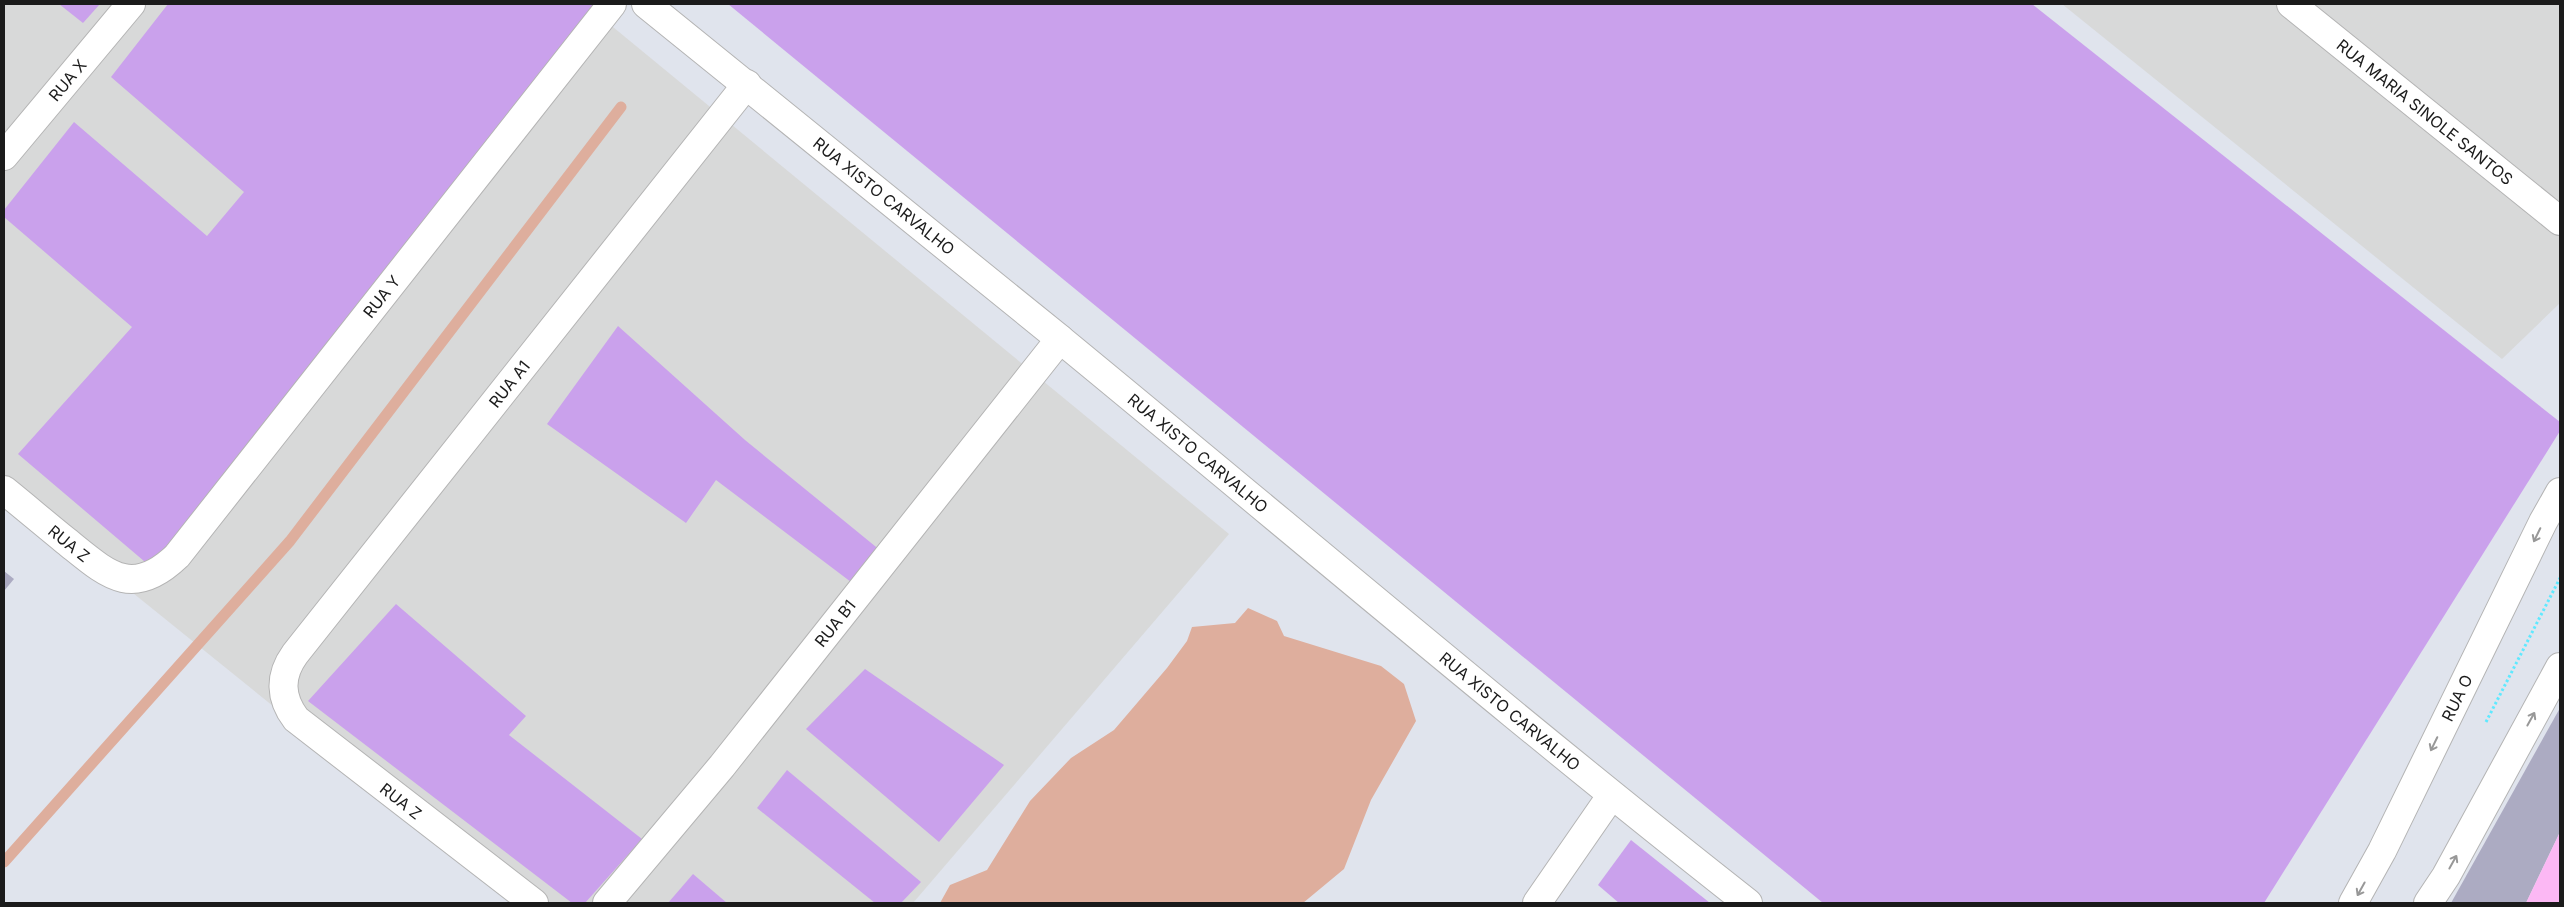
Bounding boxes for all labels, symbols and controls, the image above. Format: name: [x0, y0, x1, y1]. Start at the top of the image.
street label: RUA MARIA SINOLE SANTOS: [2333, 35, 2517, 189]
street label: RUA X: [44, 55, 91, 105]
street label: RUA XISTO CARVALHO: [809, 133, 959, 259]
street label: RUA Y: [359, 271, 404, 322]
street label: RUA A1: [484, 356, 534, 411]
street label: RUA XISTO CARVALHO: [1124, 389, 1272, 517]
street label: RUA Z: [44, 521, 94, 566]
one-way arrow: [2532, 527, 2541, 542]
street label: RUA B1: [810, 596, 860, 651]
street label: RUA XISTO CARVALHO: [1436, 648, 1584, 775]
street label: RUA O: [2437, 671, 2477, 725]
one-way arrow: [2527, 713, 2537, 727]
one-way arrow: [2429, 736, 2438, 751]
street label: RUA Z: [376, 778, 426, 824]
one-way arrow: [2449, 855, 2459, 869]
one-way arrow: [2355, 881, 2365, 895]

